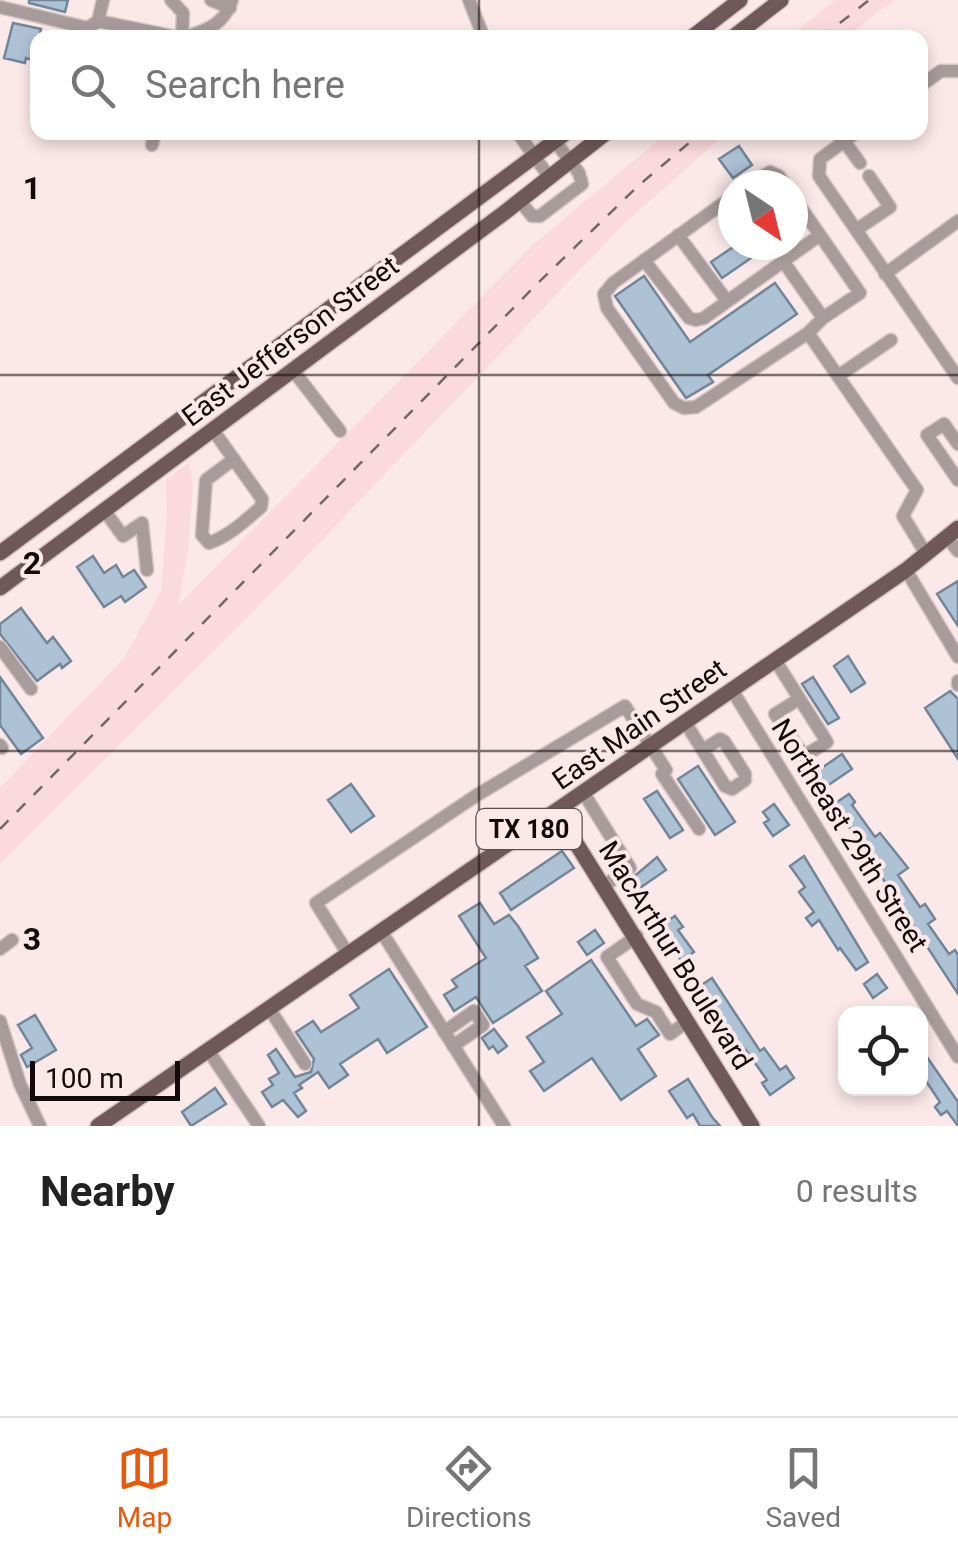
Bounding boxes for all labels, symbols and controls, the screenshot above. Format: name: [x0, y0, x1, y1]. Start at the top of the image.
search box: [30, 30, 928, 140]
icon: search: [65, 58, 120, 113]
text: Search here: [145, 63, 345, 107]
text: 1: [23, 169, 41, 207]
north arrow: [718, 170, 808, 260]
street label: East Jefferson Street: [176, 249, 405, 433]
text: 2: [23, 544, 41, 582]
street label: East Main Street: [546, 652, 732, 797]
street label: Northeast 29th Street: [765, 713, 935, 958]
road number: TX 180: [476, 809, 582, 849]
street label: MacArthur Boulevard: [592, 835, 759, 1076]
text: 3: [23, 920, 41, 958]
map controls: [838, 1006, 928, 1096]
button: locate: [838, 1006, 928, 1096]
scale bar: [30, 1056, 180, 1100]
text: 100 m: [45, 1062, 124, 1095]
text: Nearby: [40, 1167, 175, 1216]
text: 0 results: [796, 1172, 918, 1210]
tab: Map: [117, 1441, 172, 1534]
tab: Directions: [406, 1441, 532, 1534]
tab: Saved: [765, 1441, 841, 1534]

